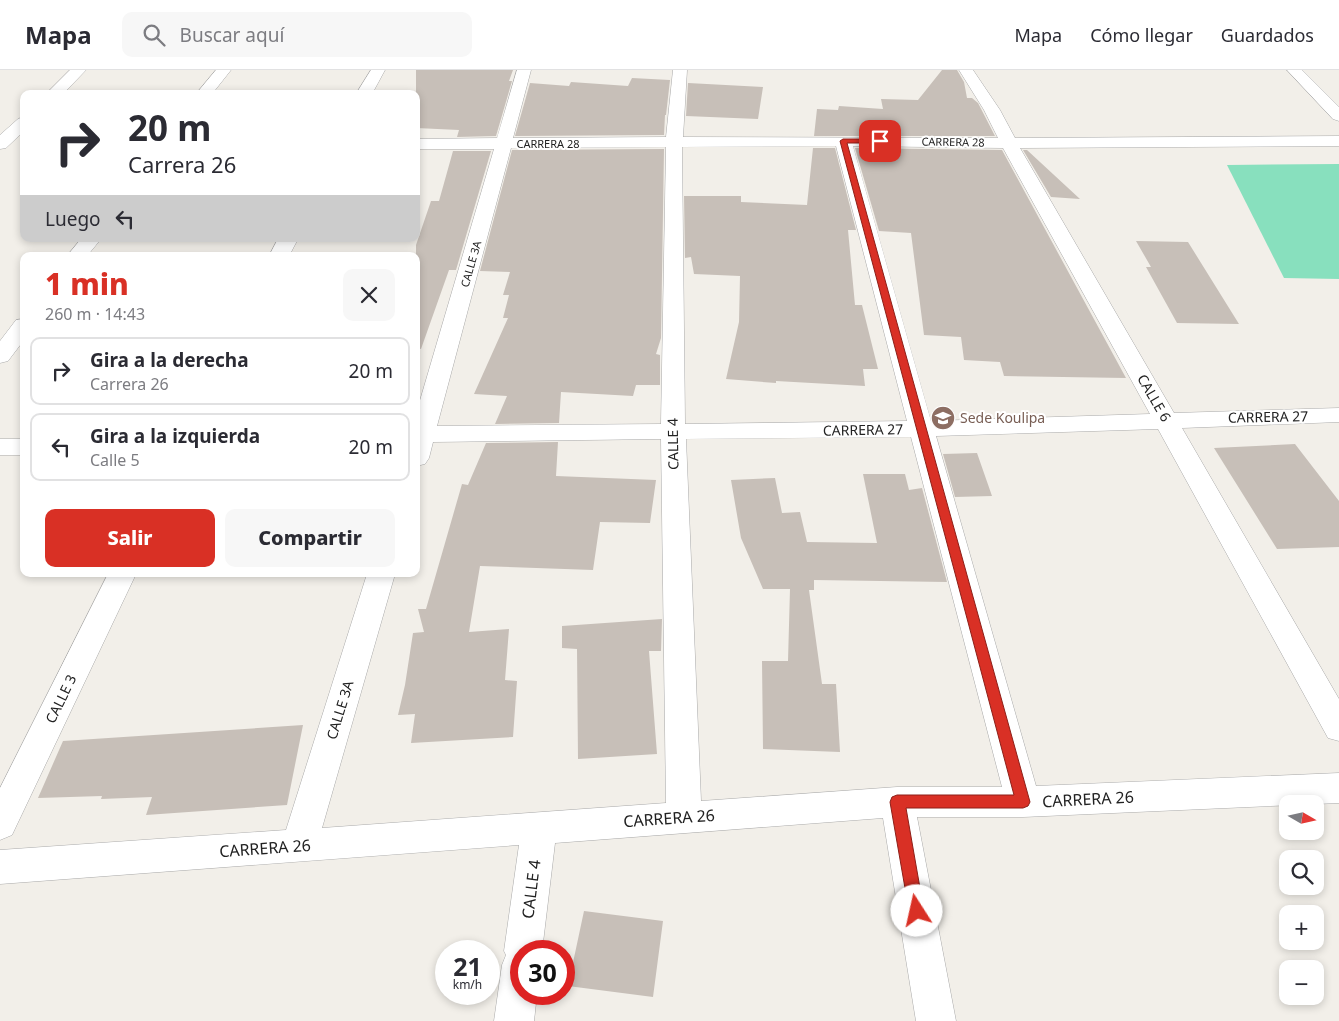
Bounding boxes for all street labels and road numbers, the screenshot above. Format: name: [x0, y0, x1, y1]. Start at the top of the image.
street label: CARRERA 28: [921, 133, 985, 150]
street label: CARRERA 28: [516, 136, 580, 151]
street label: CALLE 3A: [457, 238, 485, 289]
street label: CALLE 6: [1133, 371, 1176, 425]
street label: CARRERA 27: [1228, 406, 1308, 427]
street label: CALLE 4: [663, 418, 682, 470]
street label: CARRERA 27: [823, 419, 903, 440]
street label: CALLE 3: [41, 671, 80, 726]
street label: CALLE 3A: [322, 678, 358, 742]
street label: CARRERA 26: [1042, 786, 1134, 812]
street label: CARRERA 26: [622, 804, 716, 832]
street label: CARRERA 26: [218, 834, 312, 862]
street label: CALLE 4: [516, 858, 546, 920]

